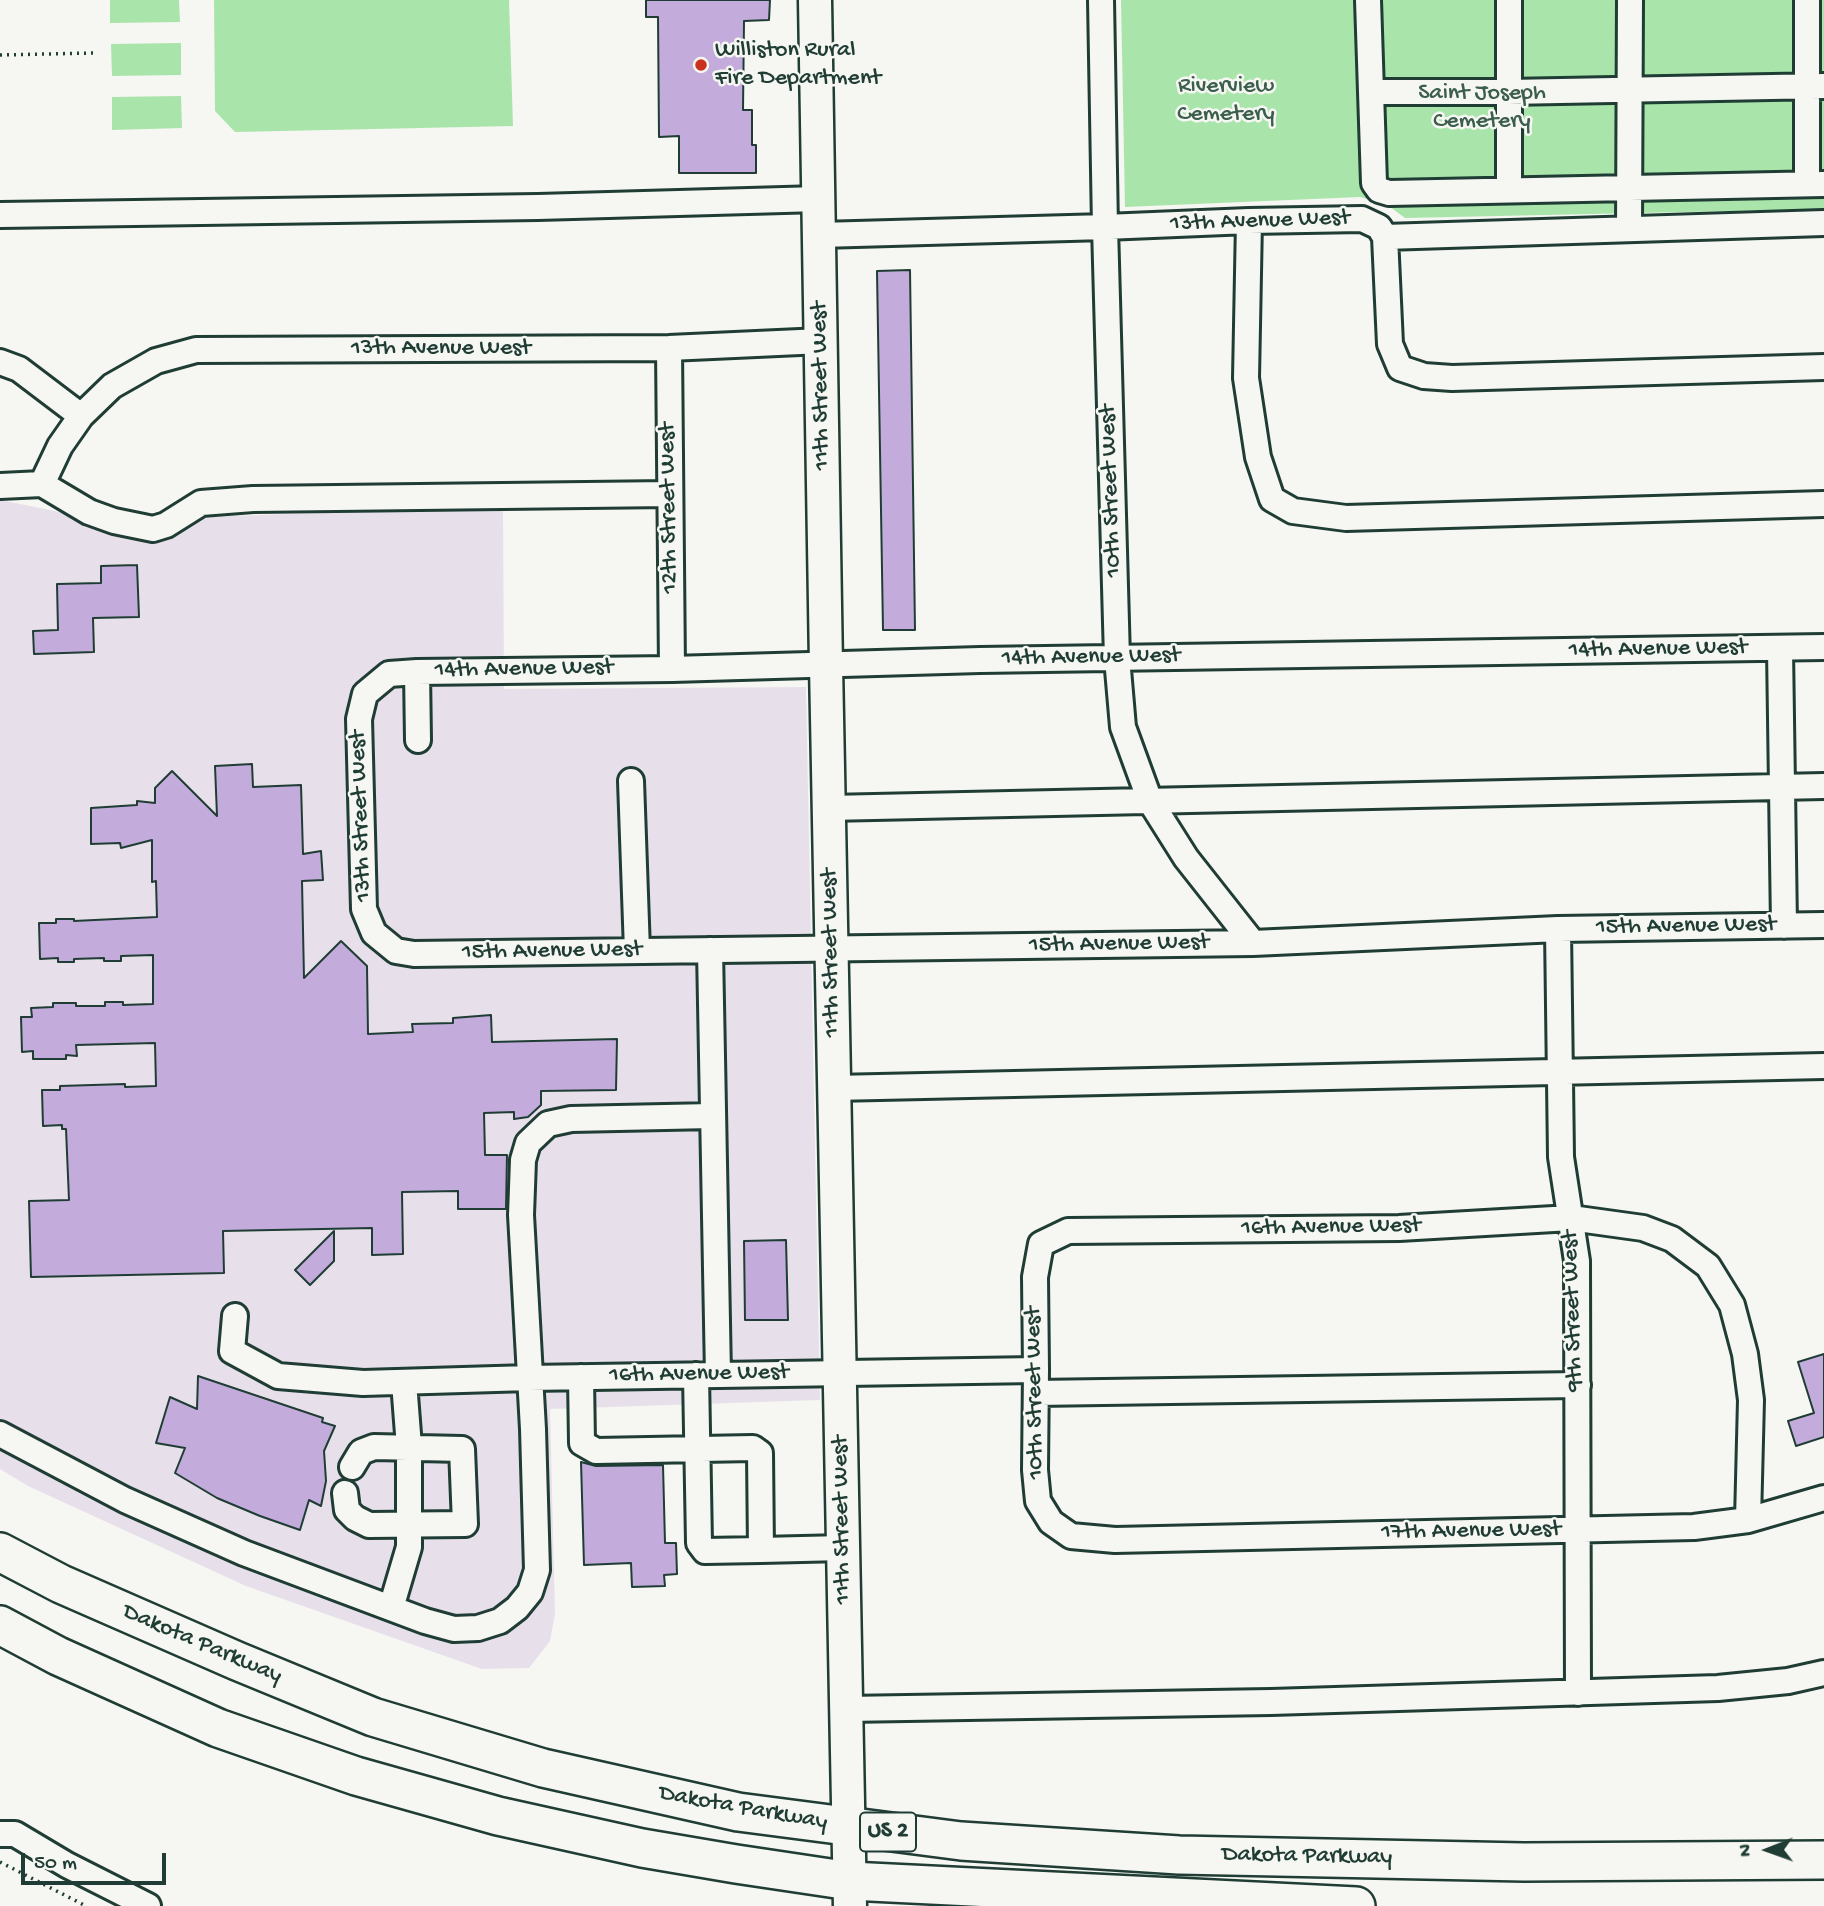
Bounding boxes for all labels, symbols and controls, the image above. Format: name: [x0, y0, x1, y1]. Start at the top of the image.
place label: Williston Rural Fire Department: [715, 37, 881, 93]
marker: Williston Rural Fire Department: [693, 57, 709, 73]
park label: Riverview Cemetery: [1177, 73, 1275, 129]
park label: Saint Joseph Cemetery: [1418, 80, 1546, 136]
street label: 13th Avenue West: [1170, 204, 1350, 240]
street label: 11th Street West: [806, 301, 838, 471]
street label: 13th Avenue West: [351, 335, 531, 363]
street label: 10th Street West: [1095, 404, 1129, 578]
street label: 12th Street West: [654, 422, 686, 594]
street label: 14th Avenue West: [1568, 634, 1748, 666]
street label: 14th Avenue West: [1001, 642, 1181, 674]
street label: 14th Avenue West: [434, 654, 614, 686]
street label: 13th Street West: [345, 730, 379, 902]
street label: 11th Street West: [816, 868, 848, 1038]
street label: 15th Avenue West: [1596, 911, 1776, 943]
street label: 15th Avenue West: [1029, 929, 1209, 961]
street label: 15th Avenue West: [462, 936, 642, 968]
street label: 16th Avenue West: [1241, 1212, 1421, 1244]
street label: 9th Street West: [1557, 1230, 1591, 1392]
street label: 10th Street West: [1020, 1306, 1052, 1480]
street label: 16th Avenue West: [609, 1359, 789, 1391]
street label: 11th Street West: [827, 1435, 859, 1605]
street label: 17th Avenue West: [1381, 1516, 1561, 1548]
street label: Dakota Parkway: [118, 1598, 286, 1692]
street label: Dakota Parkway: [657, 1780, 829, 1838]
road number: US 2: [860, 1812, 916, 1852]
north arrow: [1733, 1815, 1803, 1885]
scale bar: [24, 1840, 170, 1884]
street label: Dakota Parkway: [1222, 1841, 1392, 1873]
text: N: [1735, 1844, 1758, 1857]
text: 50 m: [34, 1852, 77, 1877]

